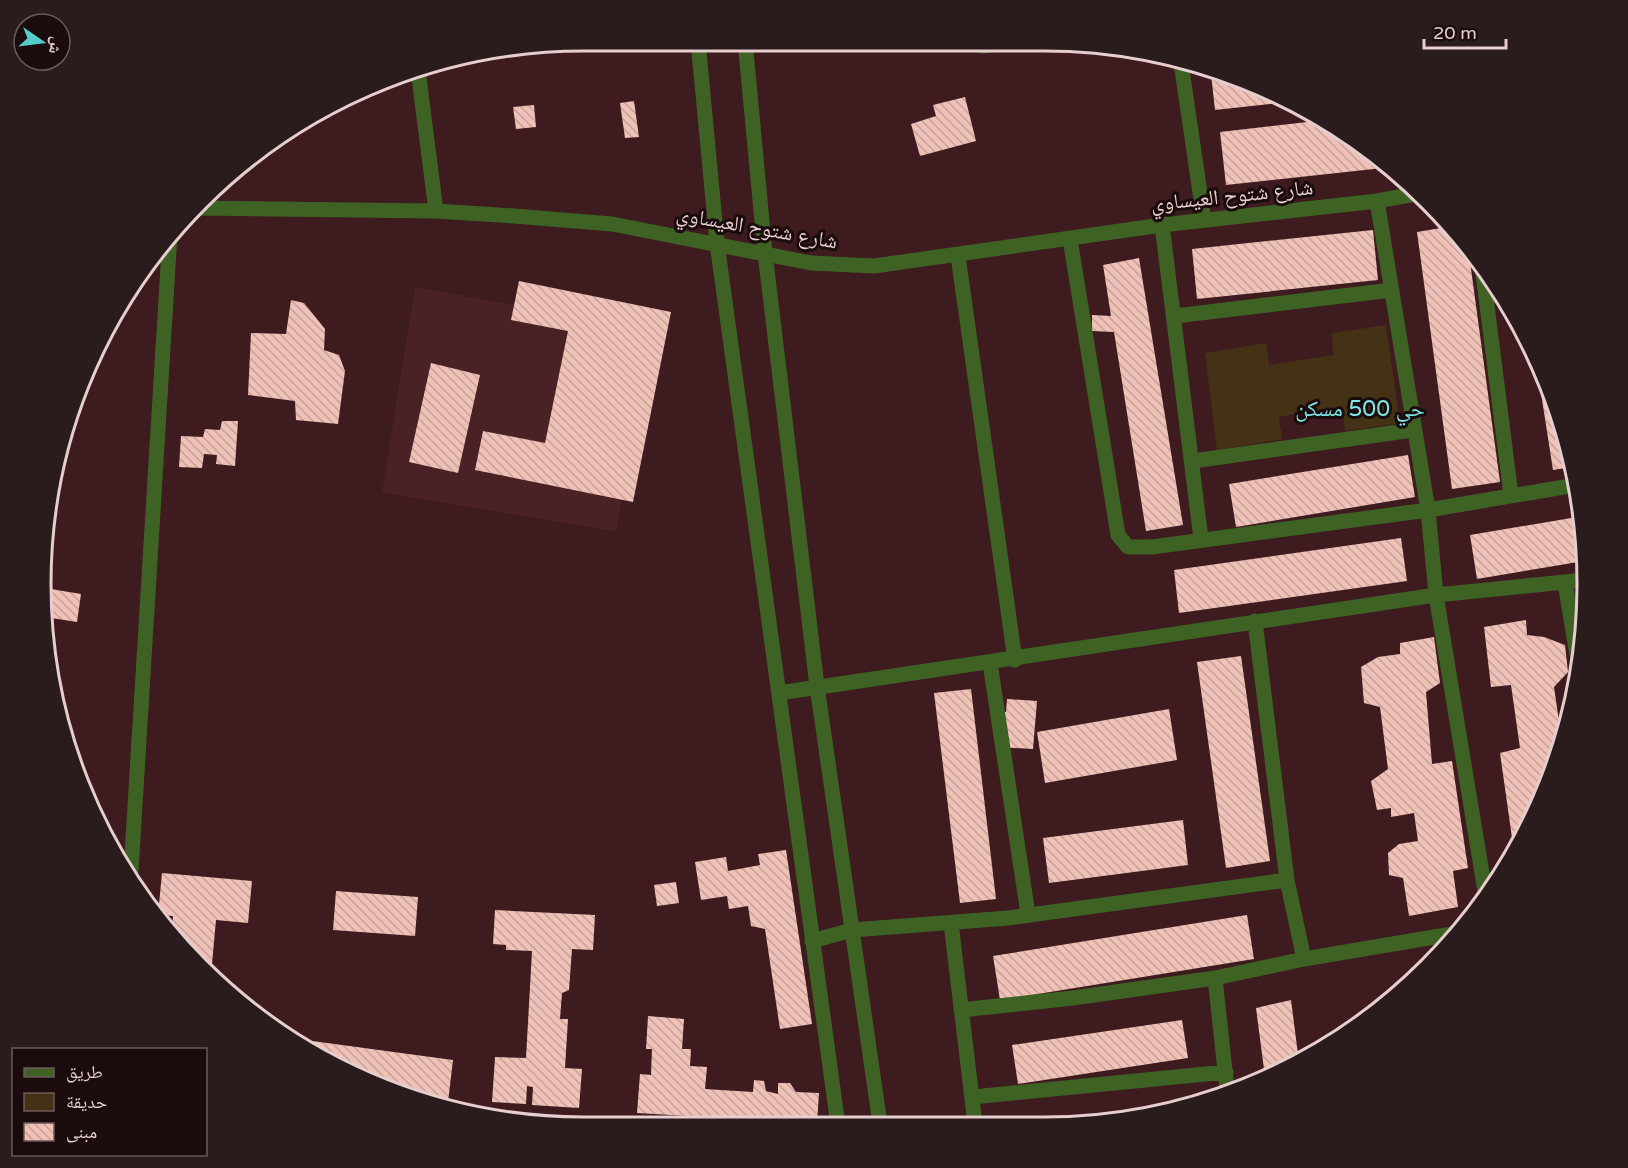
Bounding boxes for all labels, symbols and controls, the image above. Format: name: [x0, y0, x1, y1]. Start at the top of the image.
north arrow: [12, 12, 72, 72]
scale bar: [1424, 12, 1506, 50]
text: 20 m: [1433, 22, 1477, 44]
text: ش: [44, 35, 67, 56]
street label: شارع شتوح العيساوي: [1150, 175, 1315, 220]
street label: شارع شتوح العيساوي: [674, 202, 840, 258]
district label: حي 500 مسكن: [1295, 396, 1425, 426]
legend: [12, 1048, 207, 1156]
text: طريق: [66, 1061, 103, 1083]
text: حديقة: [66, 1091, 107, 1113]
text: مبنى: [66, 1121, 97, 1143]

